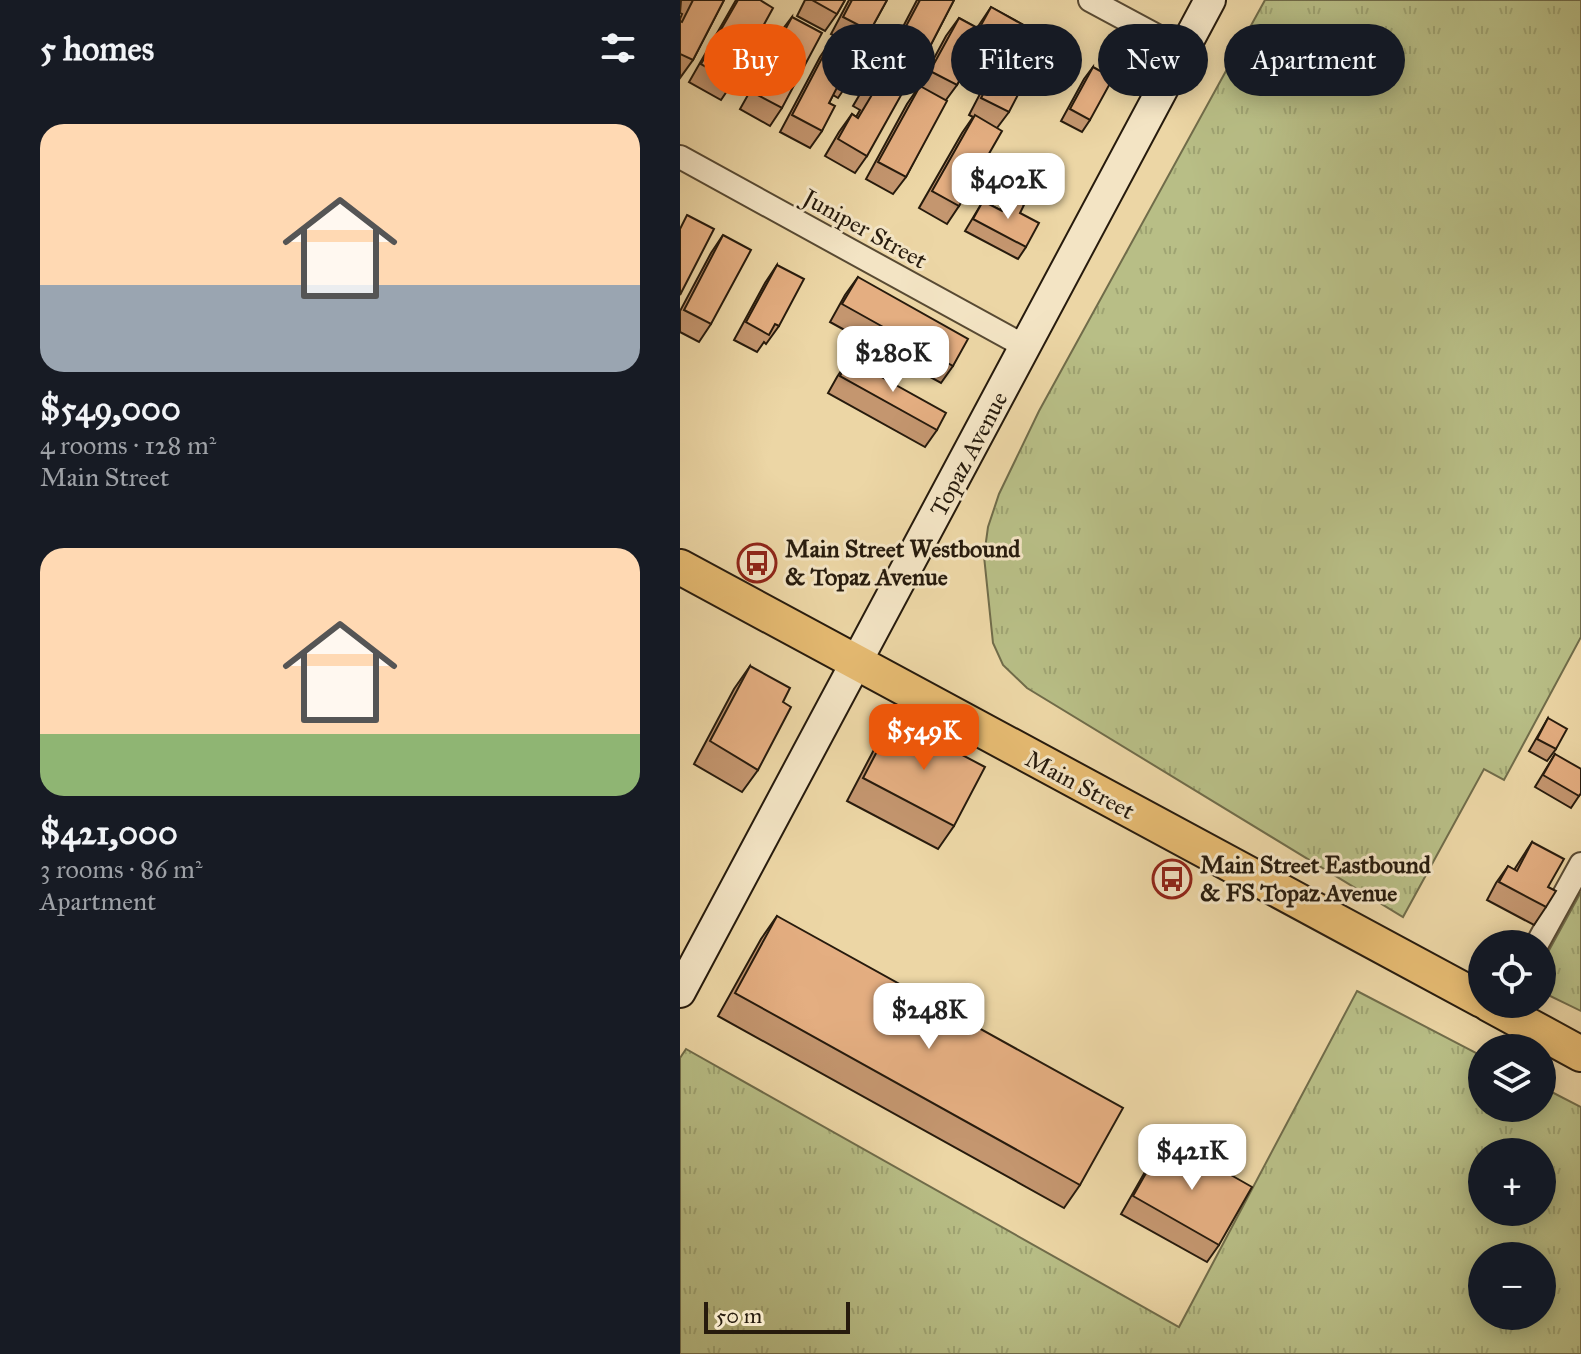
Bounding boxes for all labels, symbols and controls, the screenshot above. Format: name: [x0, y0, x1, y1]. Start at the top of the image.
chip: Buy: [704, 24, 806, 96]
chip: Rent: [822, 24, 935, 96]
chip: Filters: [951, 24, 1082, 96]
chip: New: [1098, 24, 1208, 96]
chip: Apartment: [1224, 24, 1405, 96]
icon: filters: [596, 26, 640, 70]
text: 5 homes: [40, 28, 154, 69]
pin: $402K: [952, 153, 1064, 221]
text: $402K: [970, 163, 1046, 195]
icon: home: [268, 176, 412, 320]
street label: Juniper Street: [795, 181, 933, 276]
pin: $280K: [837, 326, 949, 394]
text: $280K: [855, 336, 931, 368]
street label: Topaz Avenue: [924, 386, 1014, 522]
text: $549,000: [40, 388, 181, 429]
text: 4 rooms · 128 m²: [40, 429, 216, 461]
text: Main Street: [40, 461, 169, 493]
place label: Main Street Westbound & Topaz Avenue: [785, 534, 1021, 592]
bus stop icon: Main Street Westbound & Topaz Avenue: [736, 542, 778, 584]
icon: home: [268, 600, 412, 744]
pin: $549K: [868, 704, 980, 772]
text: $549K: [887, 714, 961, 746]
street label: Main Street: [1020, 744, 1140, 826]
text: $421,000: [40, 812, 178, 853]
place label: Main Street Eastbound & FS Topaz Avenue: [1200, 850, 1432, 908]
text: 3 rooms · 86 m²: [40, 853, 203, 885]
bus stop icon: Main Street Eastbound & FS Topaz Avenue: [1151, 858, 1193, 900]
text: Apartment: [40, 885, 156, 917]
map controls: [1468, 930, 1556, 1330]
button: locate: [1468, 930, 1556, 1018]
pin: $248K: [873, 983, 985, 1051]
text: $248K: [891, 993, 967, 1025]
button: layers: [1468, 1034, 1556, 1122]
pin: $421K: [1136, 1124, 1248, 1192]
text: $421K: [1156, 1134, 1228, 1166]
button: +: [1468, 1138, 1556, 1226]
button: −: [1468, 1242, 1556, 1330]
scale bar: [704, 1298, 850, 1334]
text: 50 m: [716, 1302, 762, 1329]

